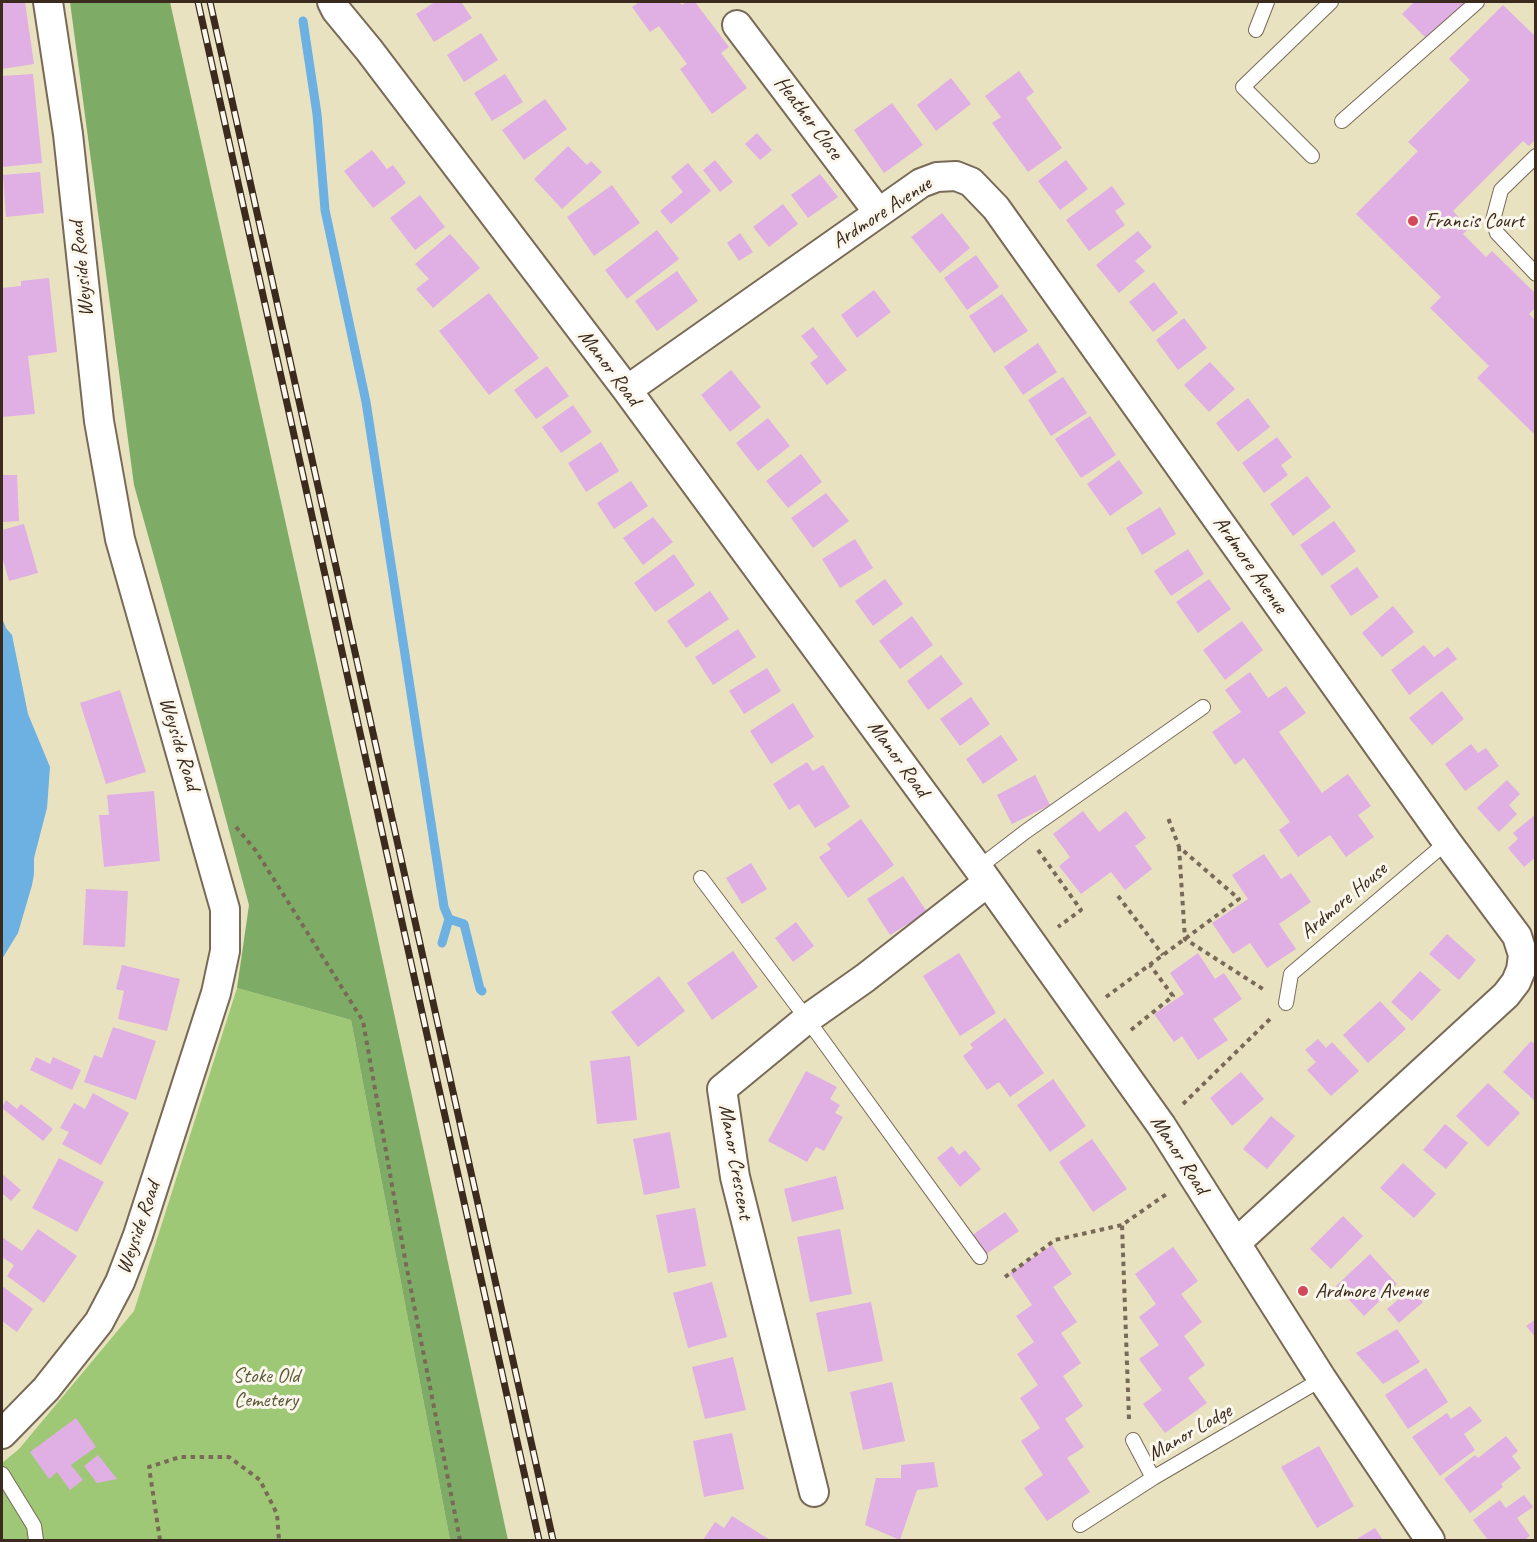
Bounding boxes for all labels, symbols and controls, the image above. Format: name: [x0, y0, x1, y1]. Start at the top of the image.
street label: Heather Close: [768, 71, 848, 165]
street label: Ardmore Avenue: [828, 172, 936, 254]
place label: Francis Court: [1425, 208, 1524, 234]
marker: Francis Court: [1406, 214, 1420, 228]
street label: Weyside Road: [64, 220, 100, 318]
street label: Manor Road: [572, 325, 646, 411]
street label: Ardmore Avenue: [1207, 511, 1293, 619]
street label: Weyside Road: [153, 695, 205, 793]
street label: Manor Road: [862, 716, 934, 802]
street label: Ardmore House: [1295, 857, 1393, 945]
street label: Manor Crescent: [712, 1103, 758, 1221]
street label: Manor Road: [1144, 1111, 1214, 1199]
street label: Weyside Road: [112, 1179, 166, 1277]
place label: Ardmore Avenue: [1315, 1278, 1428, 1304]
marker: Ardmore Avenue: [1296, 1284, 1310, 1298]
park label: Stoke Old Cemetery: [232, 1363, 300, 1413]
street label: Manor Lodge: [1144, 1399, 1236, 1467]

